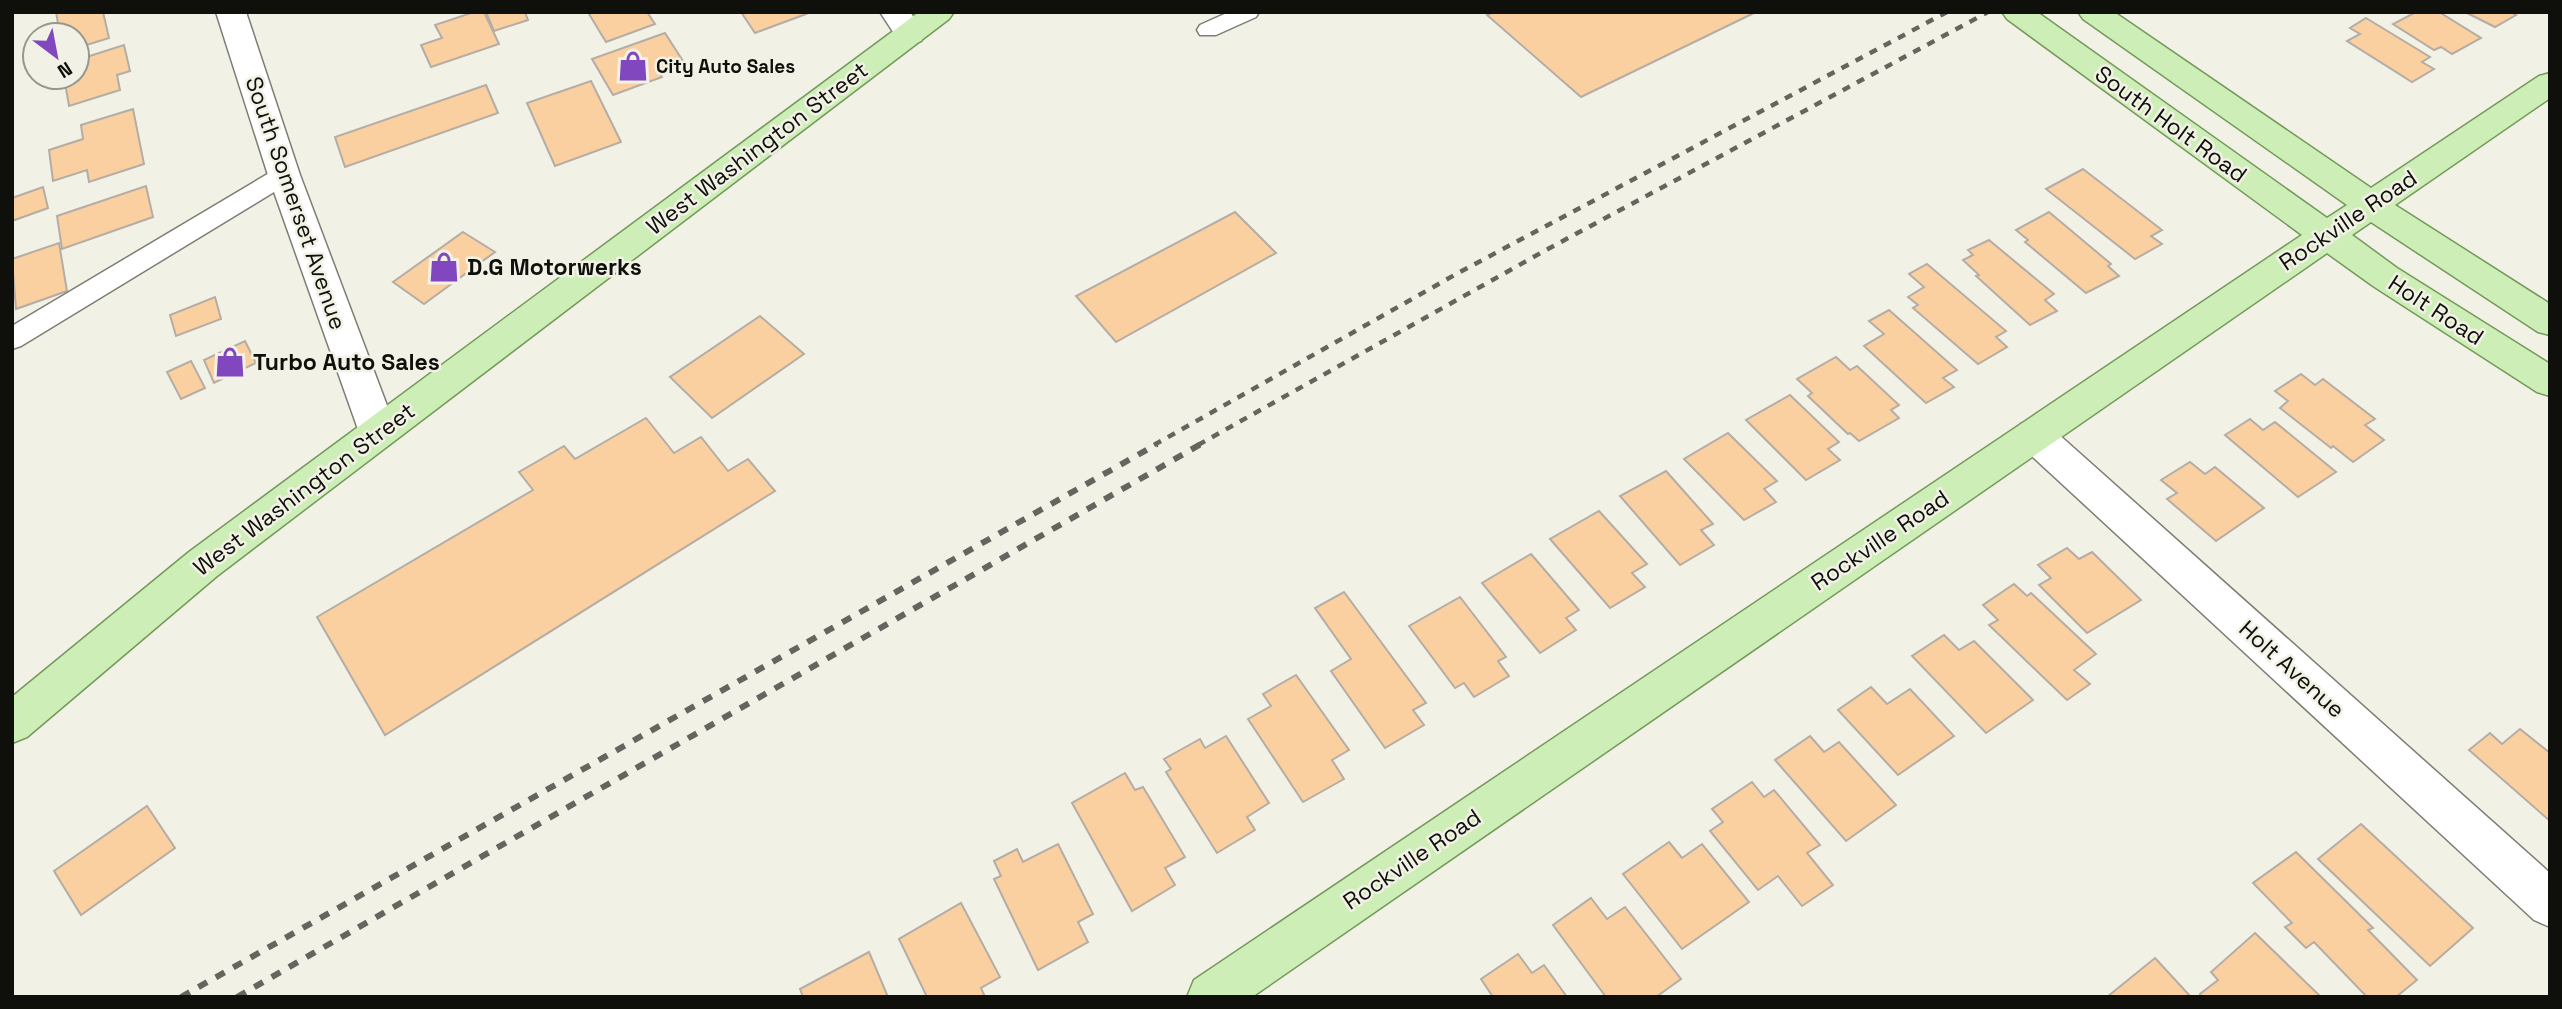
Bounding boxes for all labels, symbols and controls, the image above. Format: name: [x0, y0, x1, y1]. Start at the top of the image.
north arrow: [21, 21, 91, 91]
shop icon: City Auto Sales: [616, 49, 650, 83]
place label: City Auto Sales: [656, 54, 795, 79]
street label: West Washington Street: [640, 55, 874, 241]
text: N: [53, 56, 77, 84]
street label: South Holt Road: [2089, 59, 2253, 189]
street label: South Somerset Avenue: [239, 72, 353, 334]
street label: Rockville Road: [2273, 163, 2423, 277]
shop icon: D.G Motorwerks: [427, 250, 461, 284]
place label: D.G Motorwerks: [467, 252, 642, 282]
street label: Holt Road: [2383, 268, 2489, 352]
shop icon: Turbo Auto Sales: [213, 345, 247, 379]
place label: Turbo Auto Sales: [253, 347, 440, 377]
street label: West Washington Street: [187, 396, 421, 582]
street label: Rockville Road: [1805, 483, 1955, 597]
street label: Holt Avenue: [2233, 614, 2351, 724]
street label: Rockville Road: [1337, 802, 1487, 916]

